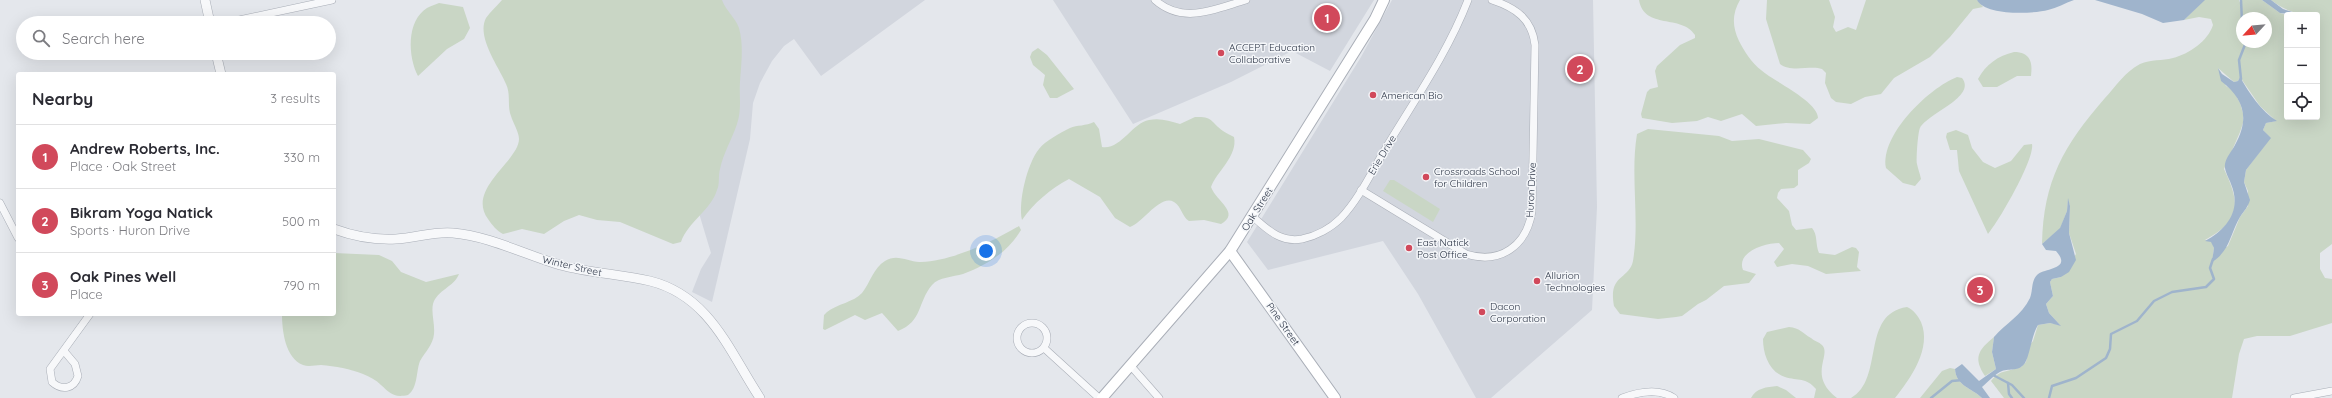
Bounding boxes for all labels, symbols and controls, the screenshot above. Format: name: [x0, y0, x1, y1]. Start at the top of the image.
pin: 1: [1314, 3, 1340, 33]
north arrow: [2236, 12, 2272, 48]
map controls: [2284, 12, 2320, 120]
button: +: [2284, 12, 2320, 48]
search box: [16, 16, 336, 60]
icon: search: [30, 27, 52, 49]
text: Search here: [62, 29, 145, 48]
place label: ACCEPT Education Collaborative: [1229, 41, 1315, 66]
marker: ACCEPT Education Collaborative: [1216, 48, 1226, 58]
button: −: [2284, 48, 2320, 84]
pin: 2: [1567, 54, 1593, 84]
button: locate: [2284, 84, 2320, 120]
text: Nearby: [32, 88, 93, 109]
place label: American Bio: [1381, 89, 1443, 102]
text: 3 results: [270, 90, 320, 106]
marker: American Bio: [1368, 90, 1378, 100]
street label: Erie Drive: [1365, 132, 1399, 177]
text: Andrew Roberts, Inc.: [70, 139, 220, 158]
text: 1: [42, 149, 48, 165]
text: 330 m: [283, 149, 320, 165]
text: Place · Oak Street: [70, 158, 176, 174]
street label: Huron Drive: [1523, 162, 1539, 218]
place label: Crossroads School for Children: [1434, 165, 1520, 190]
marker: Crossroads School for Children: [1421, 172, 1431, 182]
street label: Oak Street: [1238, 184, 1276, 233]
text: Bikram Yoga Natick: [70, 203, 213, 222]
text: 2: [41, 213, 49, 229]
text: 500 m: [282, 213, 320, 229]
text: Sports · Huron Drive: [70, 222, 190, 238]
place label: East Natick Post Office: [1417, 236, 1469, 261]
your location: [976, 241, 996, 261]
marker: East Natick Post Office: [1404, 243, 1414, 253]
street label: Winter Street: [541, 253, 604, 279]
text: Oak Pines Well: [70, 267, 176, 286]
place label: Allurion Technologies: [1545, 269, 1605, 294]
pin: 3: [1967, 275, 1993, 305]
marker: Allurion Technologies: [1532, 276, 1542, 286]
text: 3: [42, 277, 48, 293]
text: 790 m: [283, 277, 320, 293]
text: Place: [70, 286, 103, 302]
street label: Pine Street: [1263, 300, 1303, 349]
place label: Dacon Corporation: [1490, 300, 1546, 325]
marker: Dacon Corporation: [1477, 307, 1487, 317]

